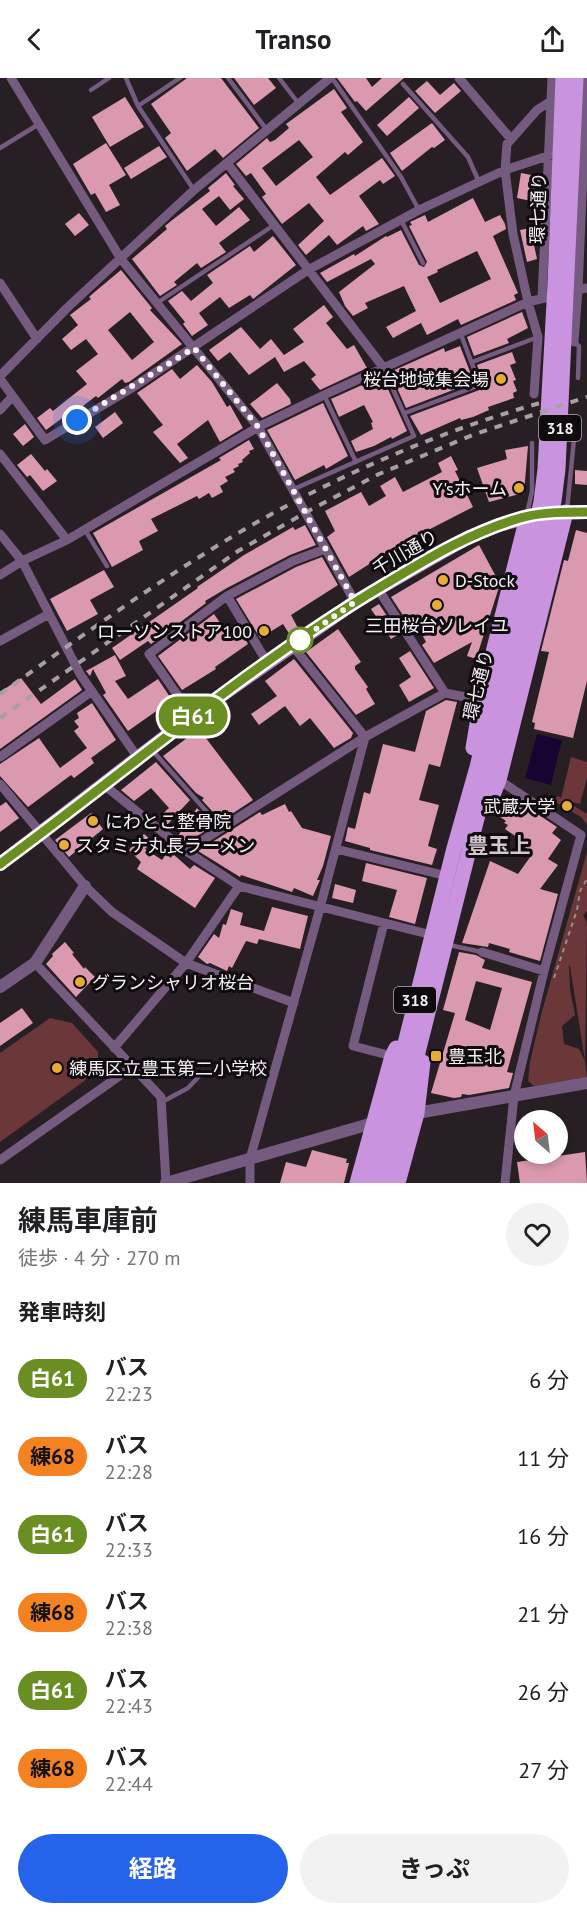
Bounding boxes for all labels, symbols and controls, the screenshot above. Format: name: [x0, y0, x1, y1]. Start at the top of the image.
text: Transo: [256, 22, 331, 56]
icon: back: [18, 23, 51, 56]
icon: share: [536, 23, 569, 56]
street label: 環七通り: [525, 172, 551, 244]
place label: 桜台地域集会場: [363, 368, 489, 391]
marker: 桜台地域集会場: [494, 372, 508, 386]
your location: [62, 405, 92, 435]
road number: 318: [539, 415, 581, 441]
place label: Y'sホーム: [432, 477, 507, 500]
marker: Y'sホーム: [512, 481, 526, 495]
street label: 千川通り: [368, 524, 442, 580]
place label: D-Stock: [455, 569, 515, 592]
marker: D-Stock: [436, 573, 450, 587]
marker: 三田桜台ソレイユ: [430, 598, 444, 612]
place label: 三田桜台ソレイユ: [365, 614, 509, 637]
place label: ローソンストア100: [97, 620, 252, 643]
marker: ローソンストア100: [257, 624, 271, 638]
unlabelled marker: [287, 627, 313, 653]
street label: 環七通り: [458, 647, 498, 723]
line badge: 白61: [158, 696, 228, 736]
text: 白61: [171, 703, 215, 730]
place label: 武蔵大学: [483, 795, 555, 818]
marker: 武蔵大学: [560, 799, 574, 813]
place label: にわとこ整骨院: [105, 810, 231, 833]
marker: にわとこ整骨院: [86, 814, 100, 828]
district label: 豊玉上: [468, 832, 531, 859]
place label: スタミナ丸長ラーメン: [76, 834, 255, 857]
marker: スタミナ丸長ラーメン: [57, 838, 71, 852]
place label: グランシャリオ桜台: [92, 971, 254, 994]
marker: グランシャリオ桜台: [73, 975, 87, 989]
road number: 318: [394, 987, 436, 1013]
place label: 豊玉北: [448, 1045, 502, 1068]
marker: 豊玉北: [429, 1049, 443, 1063]
place label: 練馬区立豊玉第二小学校: [69, 1057, 267, 1080]
marker: 練馬区立豊玉第二小学校: [50, 1061, 64, 1075]
north arrow: [514, 1110, 568, 1164]
map controls: [514, 1110, 568, 1164]
text: 練馬車庫前: [18, 1201, 158, 1238]
button: heart: [506, 1203, 569, 1266]
text: 徒歩 · 4 分 · 270 m: [18, 1245, 181, 1271]
text: 発車時刻: [18, 1298, 106, 1326]
text: バス: [105, 1353, 149, 1381]
text: 白61: [30, 1365, 75, 1392]
text: 6 分: [529, 1366, 569, 1394]
text: 22:23: [105, 1381, 153, 1407]
text: バス: [105, 1431, 149, 1459]
text: 練68: [30, 1443, 75, 1470]
text: 11 分: [517, 1444, 569, 1472]
text: 22:28: [105, 1459, 153, 1485]
text: バス: [105, 1509, 149, 1537]
text: 白61: [30, 1521, 75, 1548]
text: 16 分: [517, 1522, 569, 1550]
text: 22:33: [105, 1537, 153, 1563]
text: バス: [105, 1587, 149, 1615]
text: 練68: [30, 1599, 75, 1626]
text: 21 分: [517, 1600, 569, 1628]
text: 22:38: [105, 1615, 153, 1641]
text: バス: [105, 1665, 149, 1693]
text: 白61: [30, 1677, 75, 1704]
text: 26 分: [517, 1678, 569, 1706]
text: 22:43: [105, 1693, 153, 1719]
text: バス: [105, 1743, 149, 1771]
text: 練68: [30, 1755, 75, 1782]
text: 27 分: [518, 1756, 569, 1784]
text: 22:44: [105, 1771, 153, 1797]
button: 経路: [18, 1834, 288, 1903]
button: きっぷ: [300, 1834, 569, 1903]

